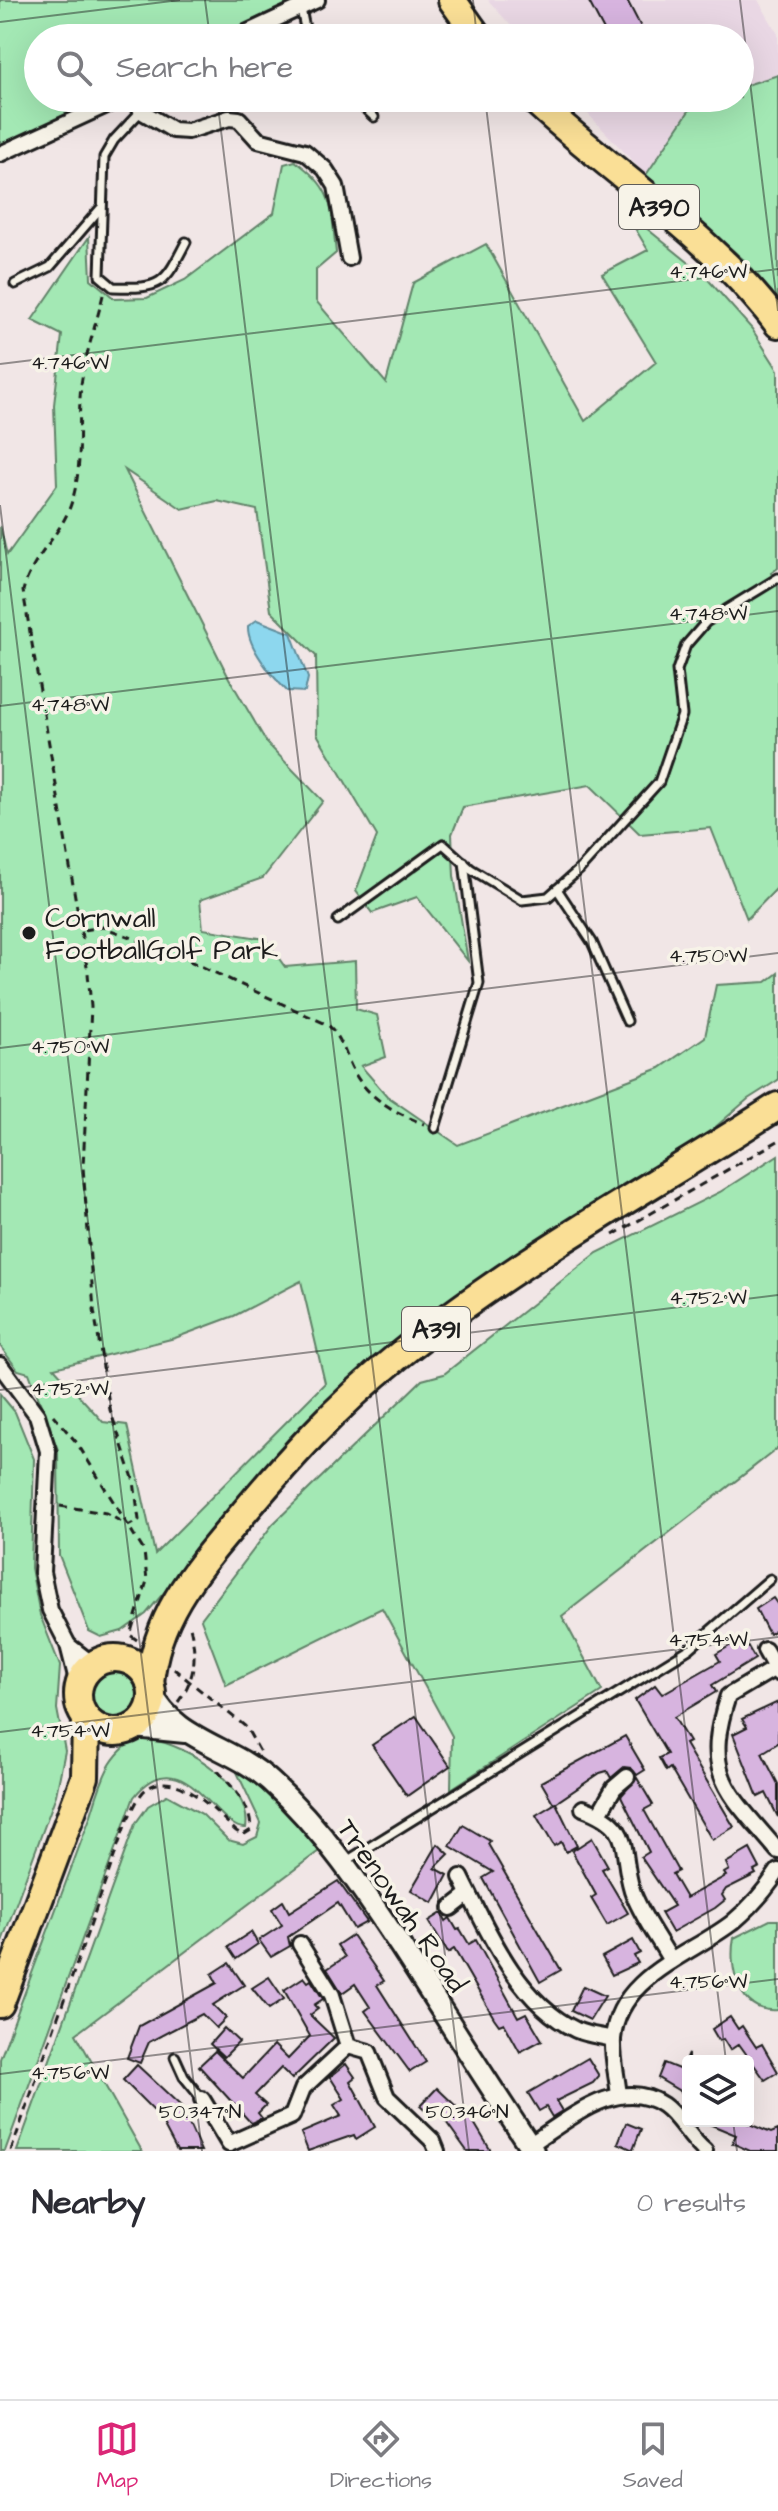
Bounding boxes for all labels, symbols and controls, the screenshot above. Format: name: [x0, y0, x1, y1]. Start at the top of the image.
search box: [24, 24, 754, 112]
icon: search: [52, 46, 96, 90]
text: Search here: [116, 47, 293, 89]
road number: A390: [619, 185, 699, 229]
text: 4.746°W: [669, 258, 747, 286]
text: 4.746°W: [31, 349, 109, 377]
text: 4.748°W: [669, 600, 747, 628]
text: 4.748°W: [31, 691, 109, 719]
place label: Cornwall FootballGolf Park: [45, 899, 278, 970]
marker: Cornwall FootballGolf Park: [20, 924, 38, 942]
text: 4.750°W: [669, 942, 748, 970]
text: 4.750°W: [31, 1033, 110, 1061]
text: 4.752°W: [669, 1284, 747, 1312]
road number: A391: [402, 1307, 470, 1351]
text: 4.752°W: [31, 1375, 109, 1403]
text: 4.754°W: [668, 1626, 748, 1654]
text: 4.754°W: [30, 1717, 110, 1745]
street label: Trenowah Road: [327, 1811, 476, 2001]
text: 4.756°W: [669, 1968, 748, 1996]
map controls: [682, 2055, 754, 2127]
button: layers: [682, 2055, 754, 2127]
text: 4.756°W: [31, 2059, 110, 2087]
text: 50.347°N: [159, 2098, 241, 2126]
text: 50.346°N: [426, 2098, 508, 2126]
text: Nearby: [32, 2179, 146, 2227]
text: 0 results: [637, 2185, 746, 2221]
tab: Map: [95, 2417, 139, 2496]
tab: Directions: [330, 2417, 432, 2496]
tab: Saved: [623, 2417, 683, 2496]

